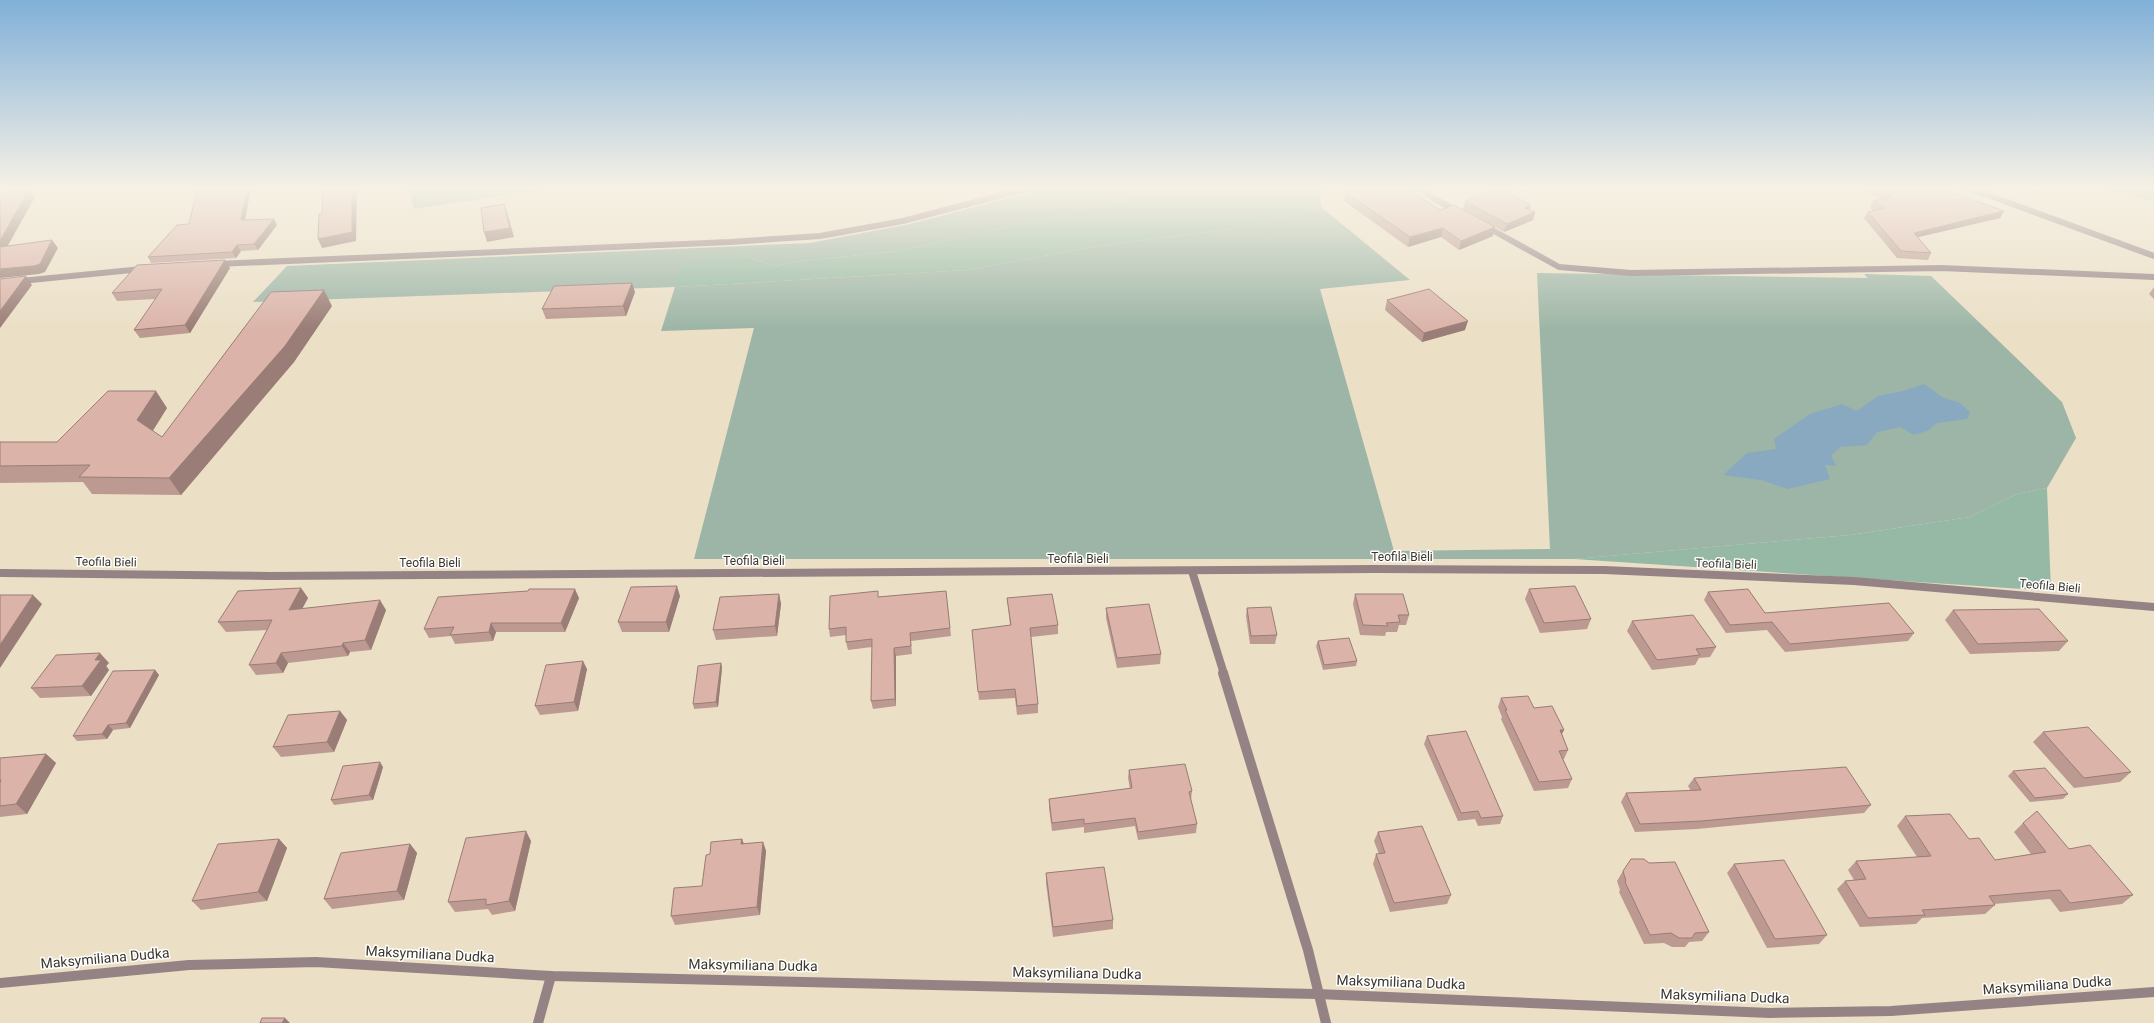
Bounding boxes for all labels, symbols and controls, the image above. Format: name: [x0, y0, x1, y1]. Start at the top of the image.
street label: Teofila Bieli: [1371, 550, 1433, 564]
street label: Teofila Bieli: [1047, 552, 1109, 566]
street label: Teofila Bieli: [75, 554, 137, 570]
street label: Teofila Bieli: [723, 554, 785, 568]
street label: Teofila Bieli: [399, 556, 461, 570]
street label: Teofila Bieli: [1695, 556, 1757, 572]
street label: Teofila Bieli: [2019, 576, 2081, 596]
street label: Maksymiliana Dudka: [365, 943, 495, 965]
street label: Maksymiliana Dudka: [40, 944, 170, 972]
street label: Maksymiliana Dudka: [688, 956, 818, 974]
street label: Maksymiliana Dudka: [1012, 964, 1142, 982]
street label: Maksymiliana Dudka: [1336, 972, 1466, 992]
street label: Maksymiliana Dudka: [1982, 973, 2112, 997]
street label: Maksymiliana Dudka: [1660, 986, 1790, 1006]

